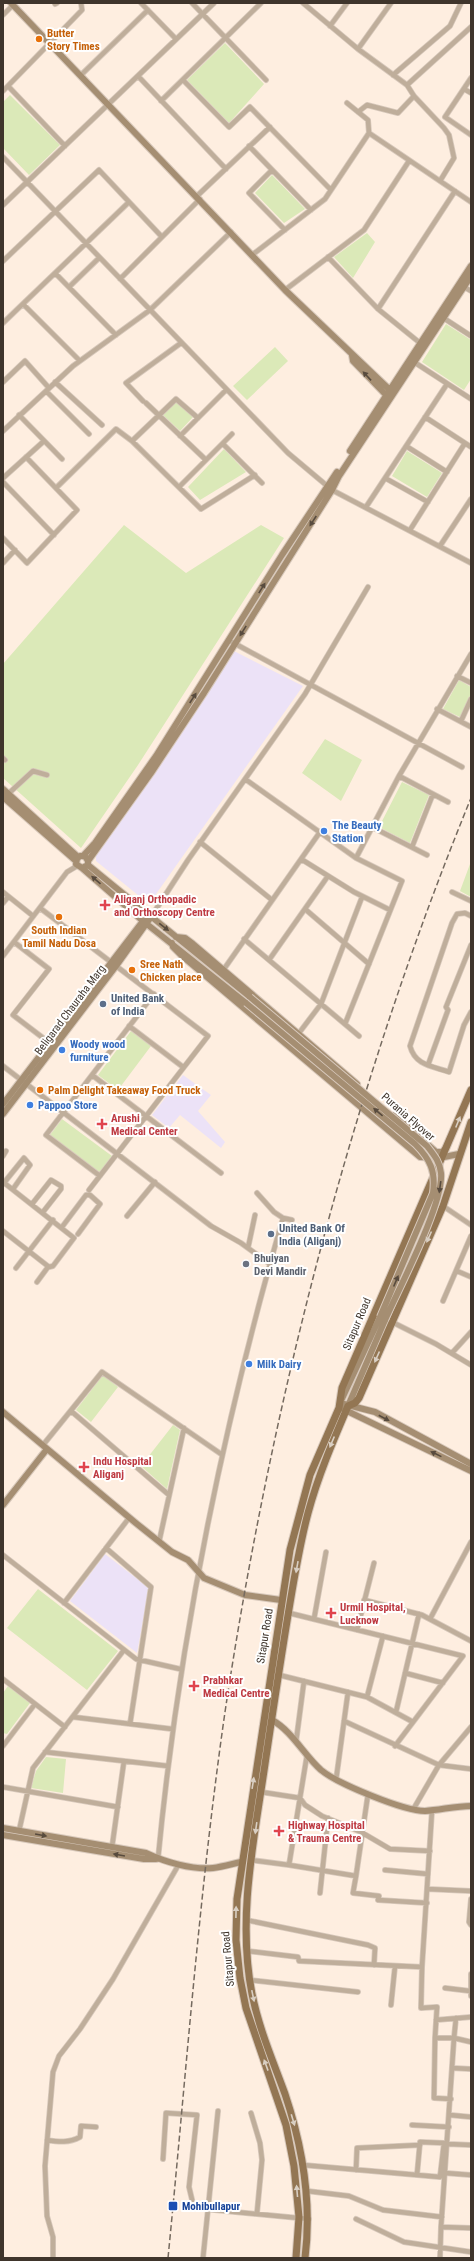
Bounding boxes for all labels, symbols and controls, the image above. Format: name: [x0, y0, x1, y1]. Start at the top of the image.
place label: Butter Story Times: [47, 27, 100, 53]
marker: Butter Story Times: [34, 34, 44, 44]
one-way arrow: [363, 371, 372, 381]
one-way arrow: [309, 515, 316, 527]
one-way arrow: [258, 582, 266, 593]
one-way arrow: [239, 625, 246, 636]
one-way arrow: [189, 693, 197, 703]
place label: The Beauty Station: [332, 819, 382, 845]
marker: The Beauty Station: [319, 826, 329, 836]
one-way arrow: [91, 876, 101, 885]
place label: Aliganj Orthopadic and Orthoscopy Centre: [114, 893, 215, 919]
marker: Aliganj Orthopadic and Orthoscopy Centre: [99, 899, 111, 911]
marker: South Indian Tamil Nadu Dosa: [54, 912, 64, 922]
one-way arrow: [158, 922, 169, 931]
place label: South Indian Tamil Nadu Dosa: [22, 924, 96, 950]
place label: Sree Nath Chicken place: [140, 958, 202, 984]
street label: Beligarad Chauraha Marg: [32, 962, 108, 1058]
marker: Sree Nath Chicken place: [127, 965, 137, 975]
place label: United Bank of India: [111, 992, 165, 1018]
marker: United Bank of India: [98, 999, 108, 1009]
place label: Woody wood furniture: [70, 1038, 125, 1064]
marker: Woody wood furniture: [57, 1045, 67, 1055]
place label: Palm Delight Takeaway Food Truck: [48, 1084, 201, 1097]
marker: Palm Delight Takeaway Food Truck: [35, 1085, 45, 1095]
street label: Purania Flyover: [379, 1090, 438, 1144]
place label: Pappoo Store: [38, 1099, 97, 1112]
marker: Pappoo Store: [25, 1100, 35, 1110]
one-way arrow: [372, 1108, 383, 1117]
place label: Arushi Medical Center: [111, 1112, 178, 1138]
one-way arrow: [455, 1116, 461, 1128]
marker: Arushi Medical Center: [96, 1118, 108, 1130]
one-way arrow: [437, 1181, 443, 1193]
place label: United Bank Of India (Aliganj): [279, 1222, 345, 1248]
marker: United Bank Of India (Aliganj): [266, 1229, 276, 1239]
one-way arrow: [426, 1232, 432, 1243]
place label: Bhuiyan Devi Mandir: [254, 1252, 307, 1278]
marker: Bhuiyan Devi Mandir: [241, 1259, 251, 1269]
one-way arrow: [393, 1274, 399, 1286]
street label: Sitapur Road: [340, 1296, 374, 1352]
one-way arrow: [374, 1351, 380, 1362]
place label: Milk Dairy: [257, 1358, 302, 1371]
marker: Milk Dairy: [244, 1359, 254, 1369]
one-way arrow: [379, 1414, 390, 1421]
one-way arrow: [329, 1436, 335, 1448]
one-way arrow: [430, 1451, 442, 1457]
place label: Indu Hospital Aliganj: [93, 1455, 152, 1481]
marker: Indu Hospital Aliganj: [78, 1461, 90, 1473]
one-way arrow: [293, 1560, 299, 1573]
place label: Urmil Hospital, Lucknow: [340, 1601, 406, 1627]
marker: Urmil Hospital, Lucknow: [325, 1607, 337, 1619]
street label: Sitapur Road: [254, 1608, 276, 1664]
place label: Prabhkar Medical Centre: [203, 1674, 270, 1700]
marker: Prabhkar Medical Centre: [188, 1680, 200, 1692]
one-way arrow: [250, 1777, 256, 1789]
place label: Highway Hospital & Trauma Centre: [288, 1819, 365, 1845]
one-way arrow: [253, 1822, 259, 1834]
marker: Highway Hospital & Trauma Centre: [273, 1825, 285, 1837]
one-way arrow: [35, 1832, 48, 1838]
one-way arrow: [113, 1852, 125, 1858]
one-way arrow: [233, 1905, 239, 1918]
street label: Sitapur Road: [219, 1931, 237, 1987]
one-way arrow: [250, 1990, 256, 2002]
one-way arrow: [262, 2059, 268, 2071]
one-way arrow: [290, 2114, 296, 2126]
one-way arrow: [294, 2185, 300, 2197]
marker: Mohibullapur: [167, 2200, 179, 2212]
place label: Mohibullapur: [182, 2200, 240, 2213]

